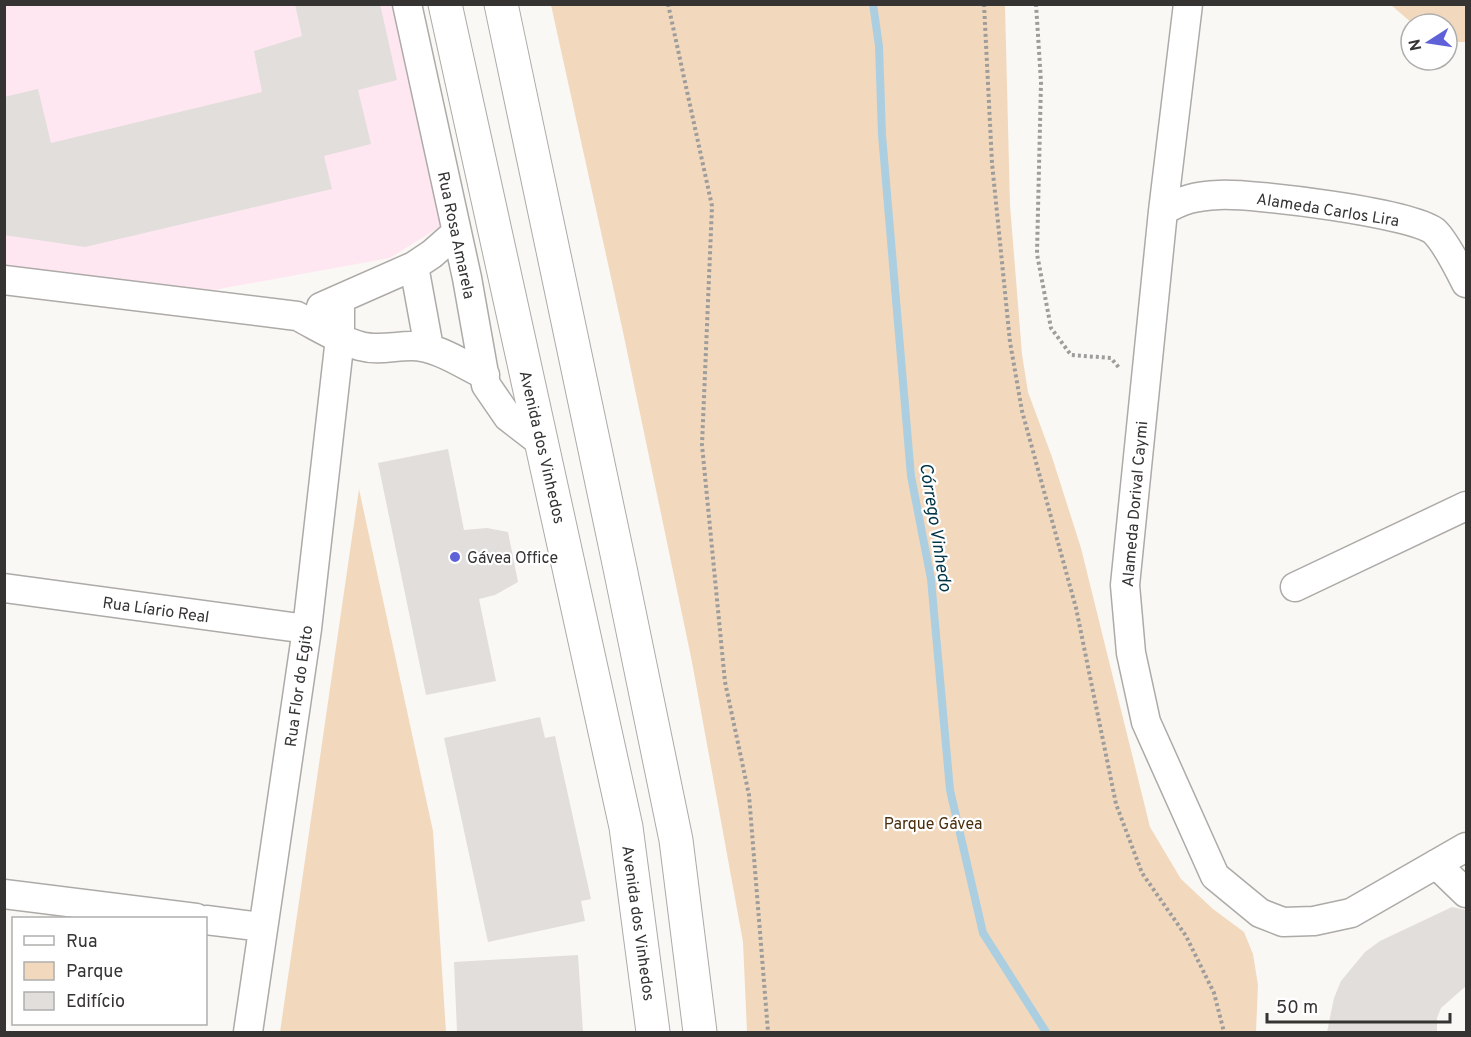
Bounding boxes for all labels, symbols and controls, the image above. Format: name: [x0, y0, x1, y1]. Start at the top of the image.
north arrow: [1399, 12, 1459, 72]
text: N: [1405, 37, 1427, 52]
street label: Rua Rosa Amarela: [432, 170, 478, 301]
street label: Alameda Carlos Lira: [1255, 190, 1400, 232]
street label: Avenida dos Vinhedos: [514, 369, 568, 526]
street label: Alameda Dorival Caymi: [1119, 420, 1153, 588]
water label: Córrego Vinhedo: [913, 461, 956, 594]
place label: Gávea Office: [467, 549, 558, 569]
marker: Gávea Office: [448, 550, 462, 564]
street label: Rua Líario Real: [101, 594, 210, 628]
street label: Rua Flor do Egito: [282, 624, 318, 748]
park label: Parque Gávea: [884, 815, 982, 835]
street label: Avenida dos Vinhedos: [616, 844, 658, 1002]
legend: [12, 917, 207, 1025]
text: Rua: [66, 931, 97, 954]
text: Parque: [66, 961, 123, 984]
scale bar: [1267, 986, 1450, 1024]
text: Edifício: [66, 991, 125, 1014]
text: 50 m: [1276, 997, 1318, 1020]

